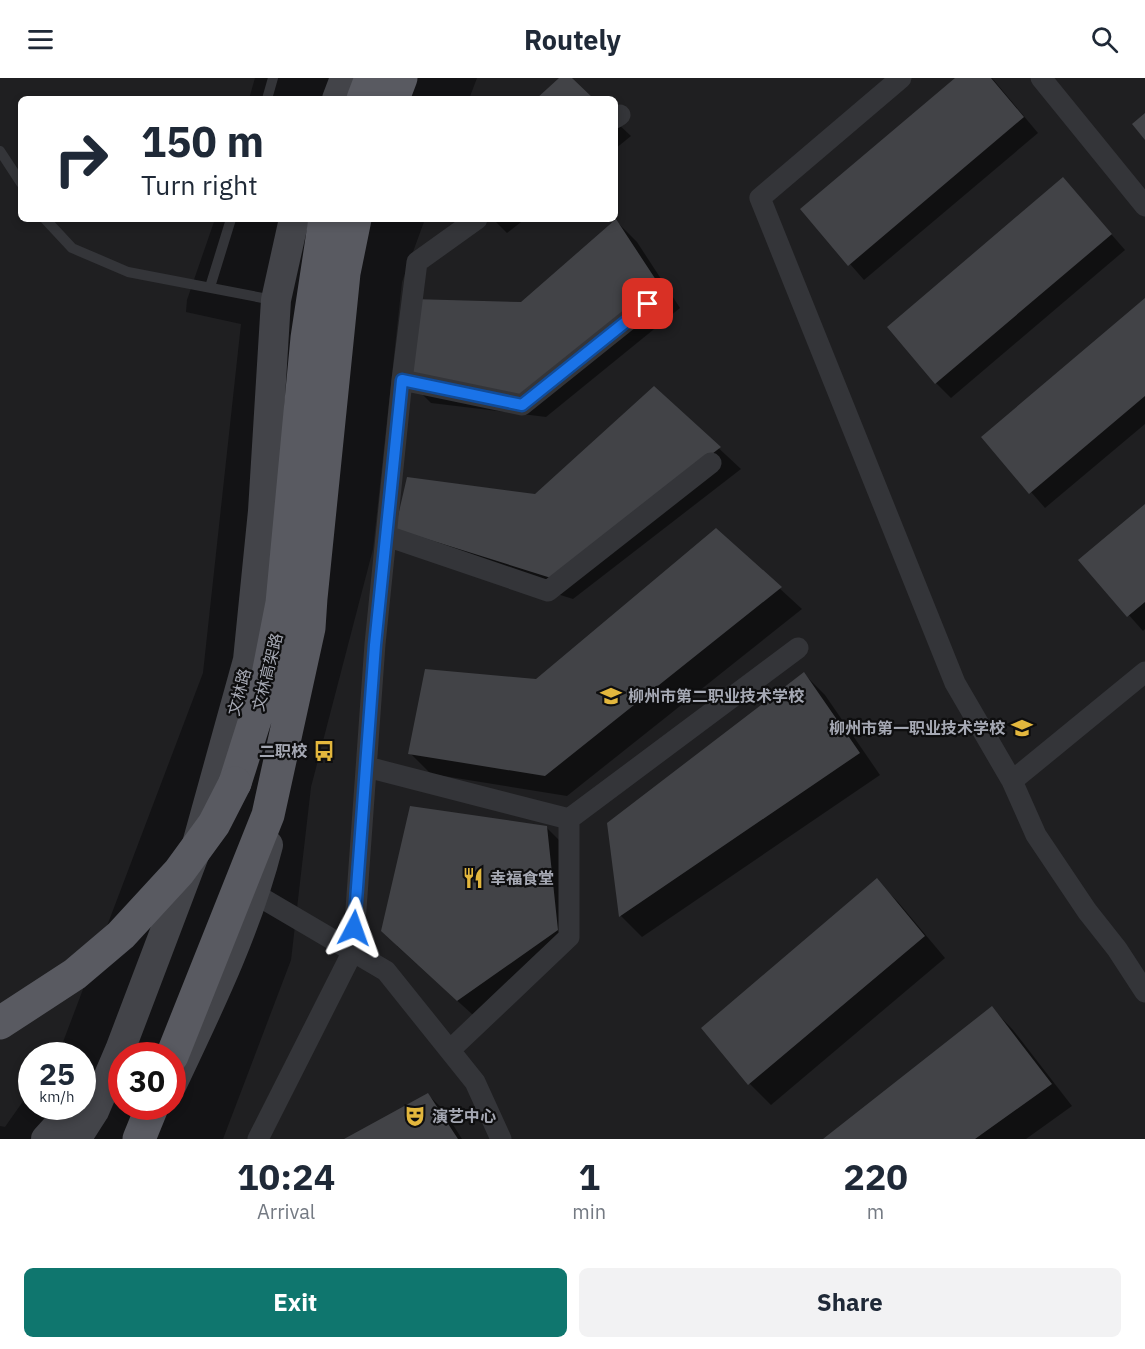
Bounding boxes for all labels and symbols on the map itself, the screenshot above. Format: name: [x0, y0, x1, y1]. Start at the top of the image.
pin: [622, 278, 673, 329]
street label: 文林高架路: [248, 631, 286, 713]
street label: 文林路: [223, 666, 255, 718]
school or university icon: 柳州市第二职业技术学校: [599, 684, 623, 708]
place label: 柳州市第二职业技术学校: [628, 686, 805, 706]
school or university icon: 柳州市第一职业技术学校: [1010, 716, 1034, 740]
place label: 柳州市第一职业技术学校: [829, 718, 1006, 738]
bus stop icon: 二职校: [312, 739, 336, 763]
place label: 二职校: [259, 741, 308, 761]
restaurant icon: 幸福食堂: [461, 866, 485, 890]
place label: 幸福食堂: [490, 868, 554, 888]
position arrow: [322, 896, 386, 960]
speed limit sign: 30: [108, 1042, 186, 1120]
theatre icon: 演艺中心: [403, 1104, 427, 1128]
place label: 演艺中心: [432, 1106, 496, 1126]

